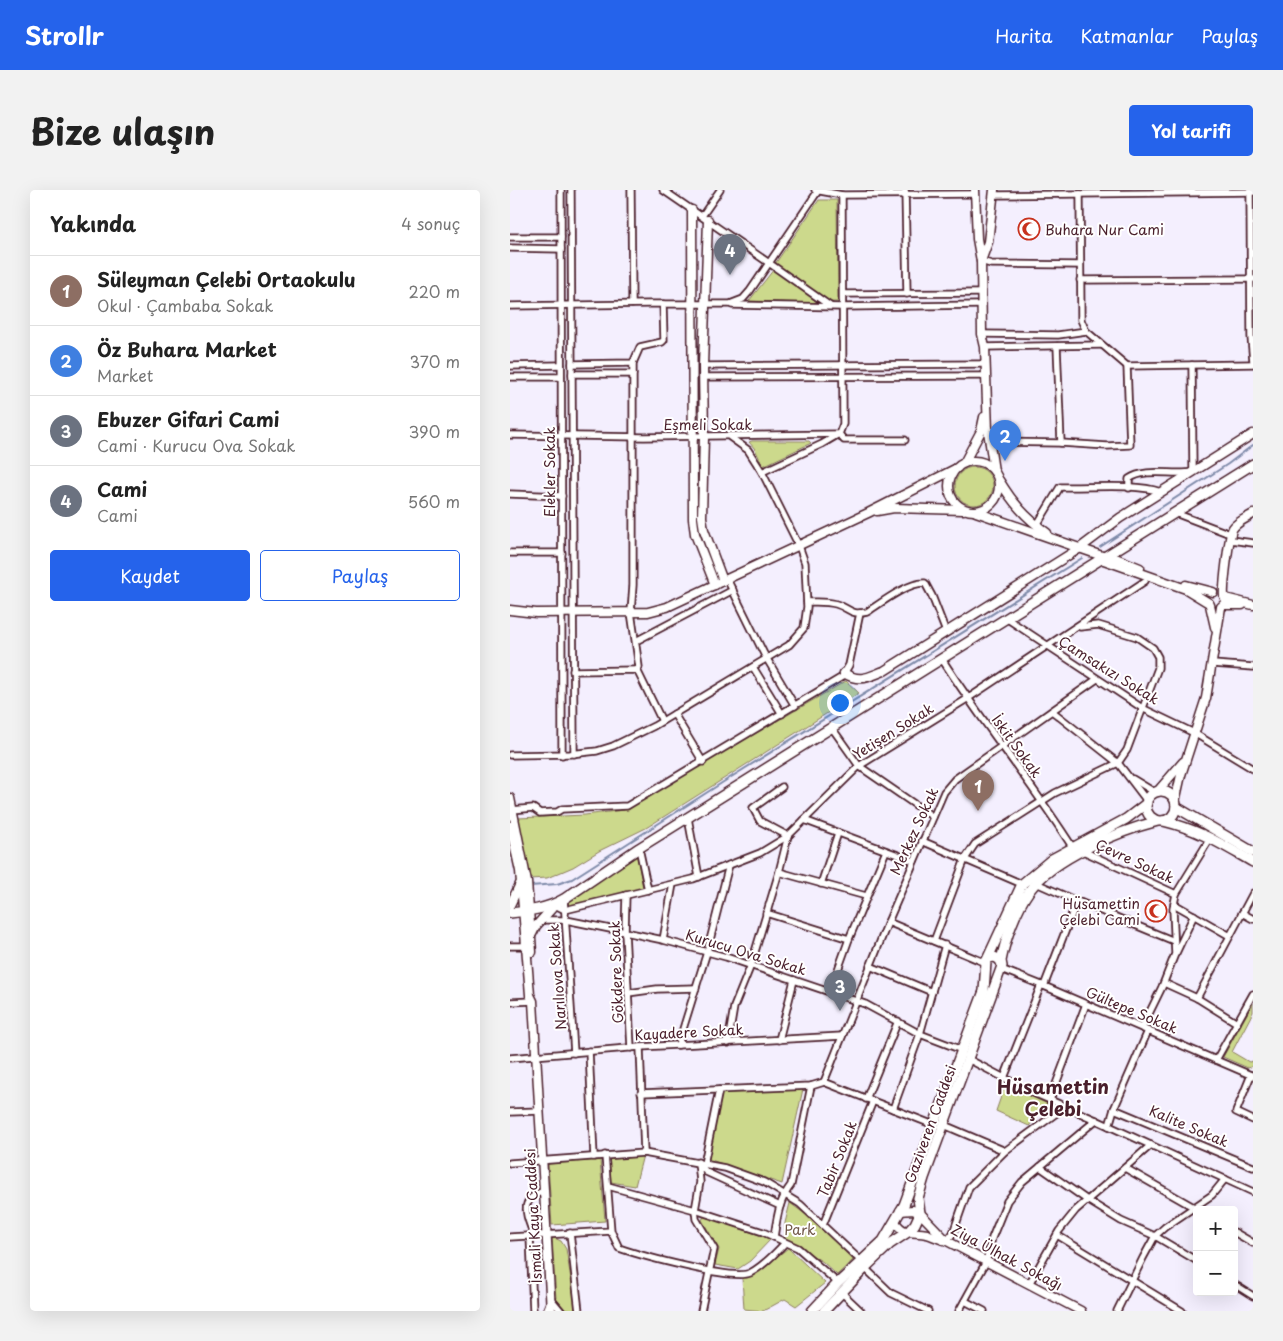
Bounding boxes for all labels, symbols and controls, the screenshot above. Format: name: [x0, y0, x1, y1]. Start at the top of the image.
text: Strollr: [25, 17, 104, 53]
text: Harita: [995, 22, 1052, 49]
text: Katmanlar: [1080, 22, 1173, 49]
text: Paylaş: [1201, 22, 1258, 49]
text: Bize ulaşın: [30, 104, 215, 157]
button: Yol tarifi: [1129, 105, 1253, 156]
text: Yakında: [50, 207, 136, 239]
text: 4 sonuç: [401, 211, 460, 235]
mosque icon: Buhara Nur Cami: [1017, 217, 1041, 241]
place label: Buhara Nur Cami: [1045, 219, 1164, 240]
pin: 4: [714, 234, 746, 275]
text: Süleyman Çelebi Ortaokulu: [97, 265, 356, 293]
text: 1: [62, 279, 70, 303]
text: 220 m: [409, 279, 460, 303]
text: Okul · Çambaba Sokak: [97, 293, 273, 317]
text: Öz Buhara Market: [97, 335, 277, 363]
text: 2: [60, 349, 72, 373]
text: 370 m: [410, 349, 460, 373]
text: Market: [97, 363, 153, 387]
text: Ebuzer Gifari Cami: [97, 405, 279, 433]
street label: Eşmeli Sokak: [664, 414, 752, 435]
text: 3: [61, 419, 71, 443]
text: 390 m: [409, 419, 460, 443]
pin: 2: [989, 420, 1021, 461]
street label: Elekler Sokak: [539, 427, 560, 517]
text: Cami · Kurucu Ova Sokak: [97, 433, 296, 457]
text: Cami: [97, 475, 147, 503]
text: 4: [61, 489, 71, 513]
text: 560 m: [408, 489, 460, 513]
text: Cami: [97, 503, 138, 527]
button: Kaydet: [50, 550, 250, 601]
button: Paylaş: [260, 550, 460, 601]
street label: Çamsakızı Sokak: [1054, 631, 1164, 709]
your location: [827, 690, 853, 716]
street label: Yetişen Sokak: [848, 698, 938, 764]
street label: İskit Sokak: [987, 710, 1047, 782]
pin: 1: [962, 770, 994, 811]
street label: Merkez Sokak: [884, 784, 944, 878]
street label: Çevre Sokak: [1092, 834, 1178, 888]
place label: Hüsamettin Çelebi Cami: [1059, 893, 1140, 930]
mosque icon: Hüsamettin Çelebi Cami: [1144, 899, 1168, 923]
street label: Gökdere Sokak: [604, 920, 628, 1024]
street label: Narılıova Sokak: [543, 923, 571, 1031]
street label: Kurucu Ova Sokak: [683, 924, 809, 980]
pin: 3: [824, 970, 856, 1011]
street label: Gültepe Sokak: [1083, 981, 1181, 1039]
street label: Kayadere Sokak: [634, 1019, 744, 1045]
street label: Gaziveren Caddesi: [899, 1062, 961, 1186]
district label: Hüsamettin Çelebi: [997, 1072, 1109, 1122]
street label: Kalite Sokak: [1146, 1100, 1232, 1152]
street label: Tabir Sokak: [812, 1117, 862, 1201]
street label: İsmali Kaya Caddesi: [519, 1148, 547, 1284]
map controls: [1193, 1206, 1238, 1296]
button: +: [1193, 1206, 1238, 1251]
park label: Park: [784, 1219, 816, 1240]
street label: Ziya Ülhak Sokağı: [947, 1219, 1067, 1295]
button: −: [1193, 1251, 1238, 1296]

